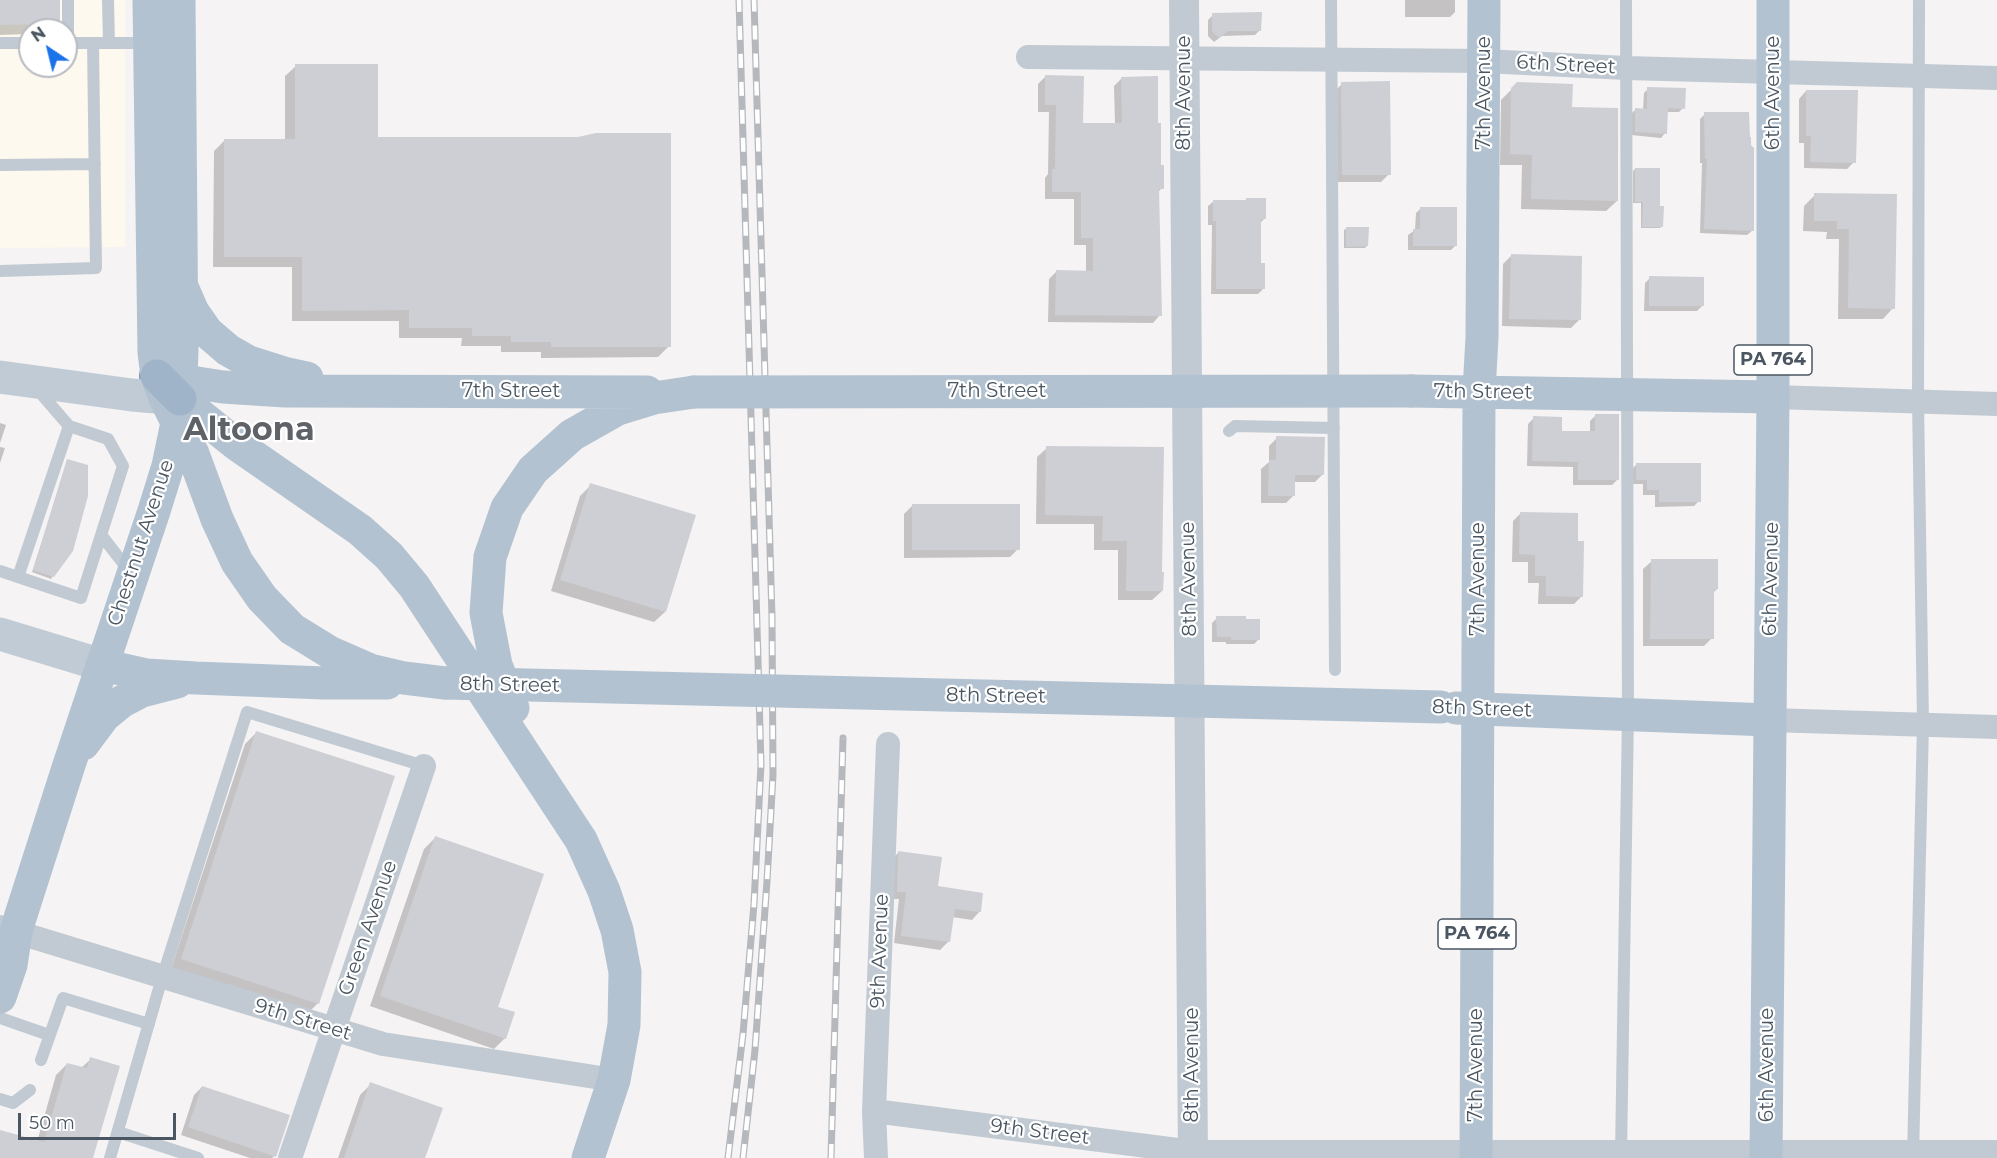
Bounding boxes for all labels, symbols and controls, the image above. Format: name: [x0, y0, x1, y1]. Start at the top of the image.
north arrow: [18, 18, 78, 78]
text: N: [28, 23, 49, 46]
street label: 8th Avenue: [1172, 35, 1196, 151]
street label: 7th Avenue: [1472, 36, 1496, 150]
street label: 6th Avenue: [1761, 36, 1785, 150]
street label: 6th Street: [1516, 50, 1616, 80]
road number: PA 764: [1734, 345, 1812, 375]
street label: 7th Street: [462, 379, 560, 403]
street label: 7th Street: [948, 379, 1046, 403]
street label: 7th Street: [1433, 379, 1533, 405]
district label: Altoona: [183, 412, 315, 450]
street label: Chestnut Avenue: [103, 457, 179, 629]
street label: 8th Avenue: [1176, 521, 1202, 637]
street label: 7th Avenue: [1466, 522, 1490, 636]
street label: 6th Avenue: [1758, 522, 1784, 636]
street label: 8th Street: [460, 672, 560, 698]
street label: 8th Street: [946, 683, 1046, 709]
street label: 8th Street: [1432, 695, 1532, 723]
street label: Green Avenue: [334, 857, 402, 999]
street label: 9th Avenue: [866, 893, 894, 1009]
road number: PA 764: [1438, 919, 1516, 949]
street label: 9th Street: [252, 994, 354, 1046]
street label: 8th Avenue: [1180, 1007, 1204, 1123]
street label: 7th Avenue: [1464, 1008, 1488, 1122]
street label: 6th Avenue: [1755, 1008, 1779, 1122]
scale bar: [21, 1101, 178, 1139]
text: 50 m: [29, 1112, 75, 1134]
street label: 9th Street: [989, 1114, 1091, 1150]

